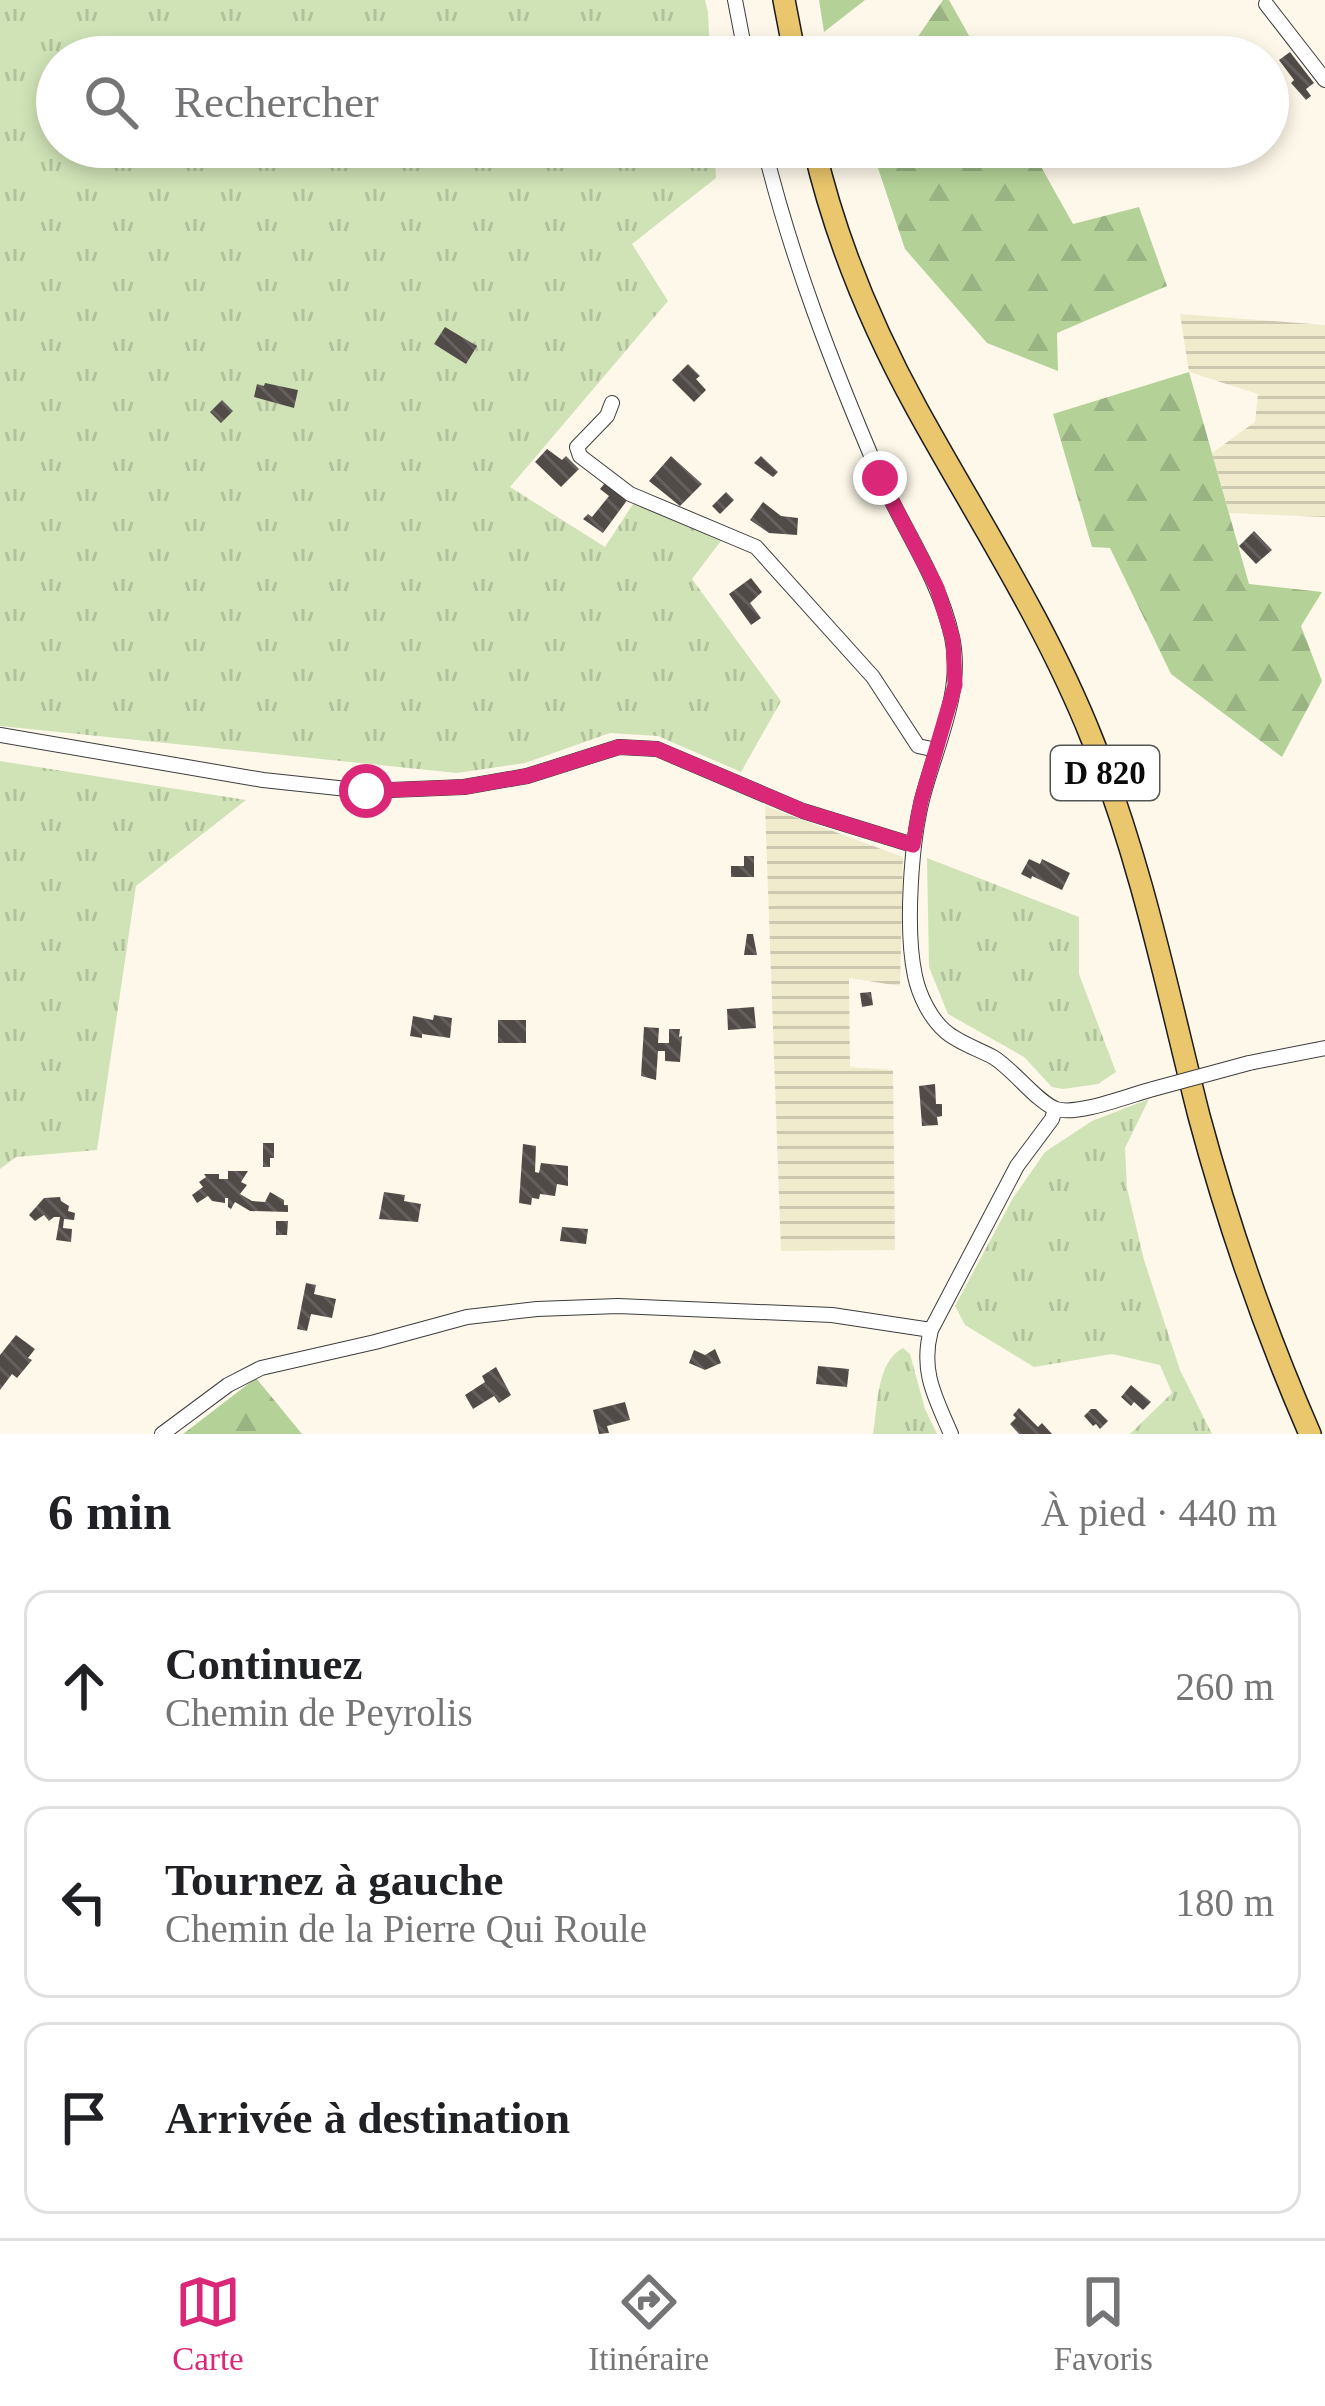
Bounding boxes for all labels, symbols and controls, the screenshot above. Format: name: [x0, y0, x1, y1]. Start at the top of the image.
search box: [36, 36, 1289, 168]
icon: search: [78, 69, 144, 135]
text: Rechercher: [174, 77, 379, 127]
route end: [853, 451, 907, 505]
road number: D 820: [1051, 746, 1159, 800]
route start: [339, 764, 393, 818]
text: 6 min: [48, 1484, 171, 1540]
text: À pied · 440 m: [1041, 1491, 1277, 1534]
text: Continuez: [165, 1639, 363, 1689]
icon: ahead: [51, 1653, 117, 1719]
text: 260 m: [1175, 1665, 1274, 1708]
text: Chemin de Peyrolis: [165, 1691, 473, 1734]
text: Tournez à gauche: [165, 1855, 503, 1905]
icon: left: [51, 1869, 117, 1935]
text: 180 m: [1175, 1881, 1274, 1924]
text: Chemin de la Pierre Qui Roule: [165, 1907, 647, 1950]
icon: arrive: [51, 2085, 117, 2151]
text: Arrivée à destination: [165, 2093, 570, 2143]
tab: Carte: [172, 2269, 244, 2378]
tab: Itinéraire: [588, 2269, 709, 2378]
tab: Favoris: [1054, 2269, 1153, 2378]

